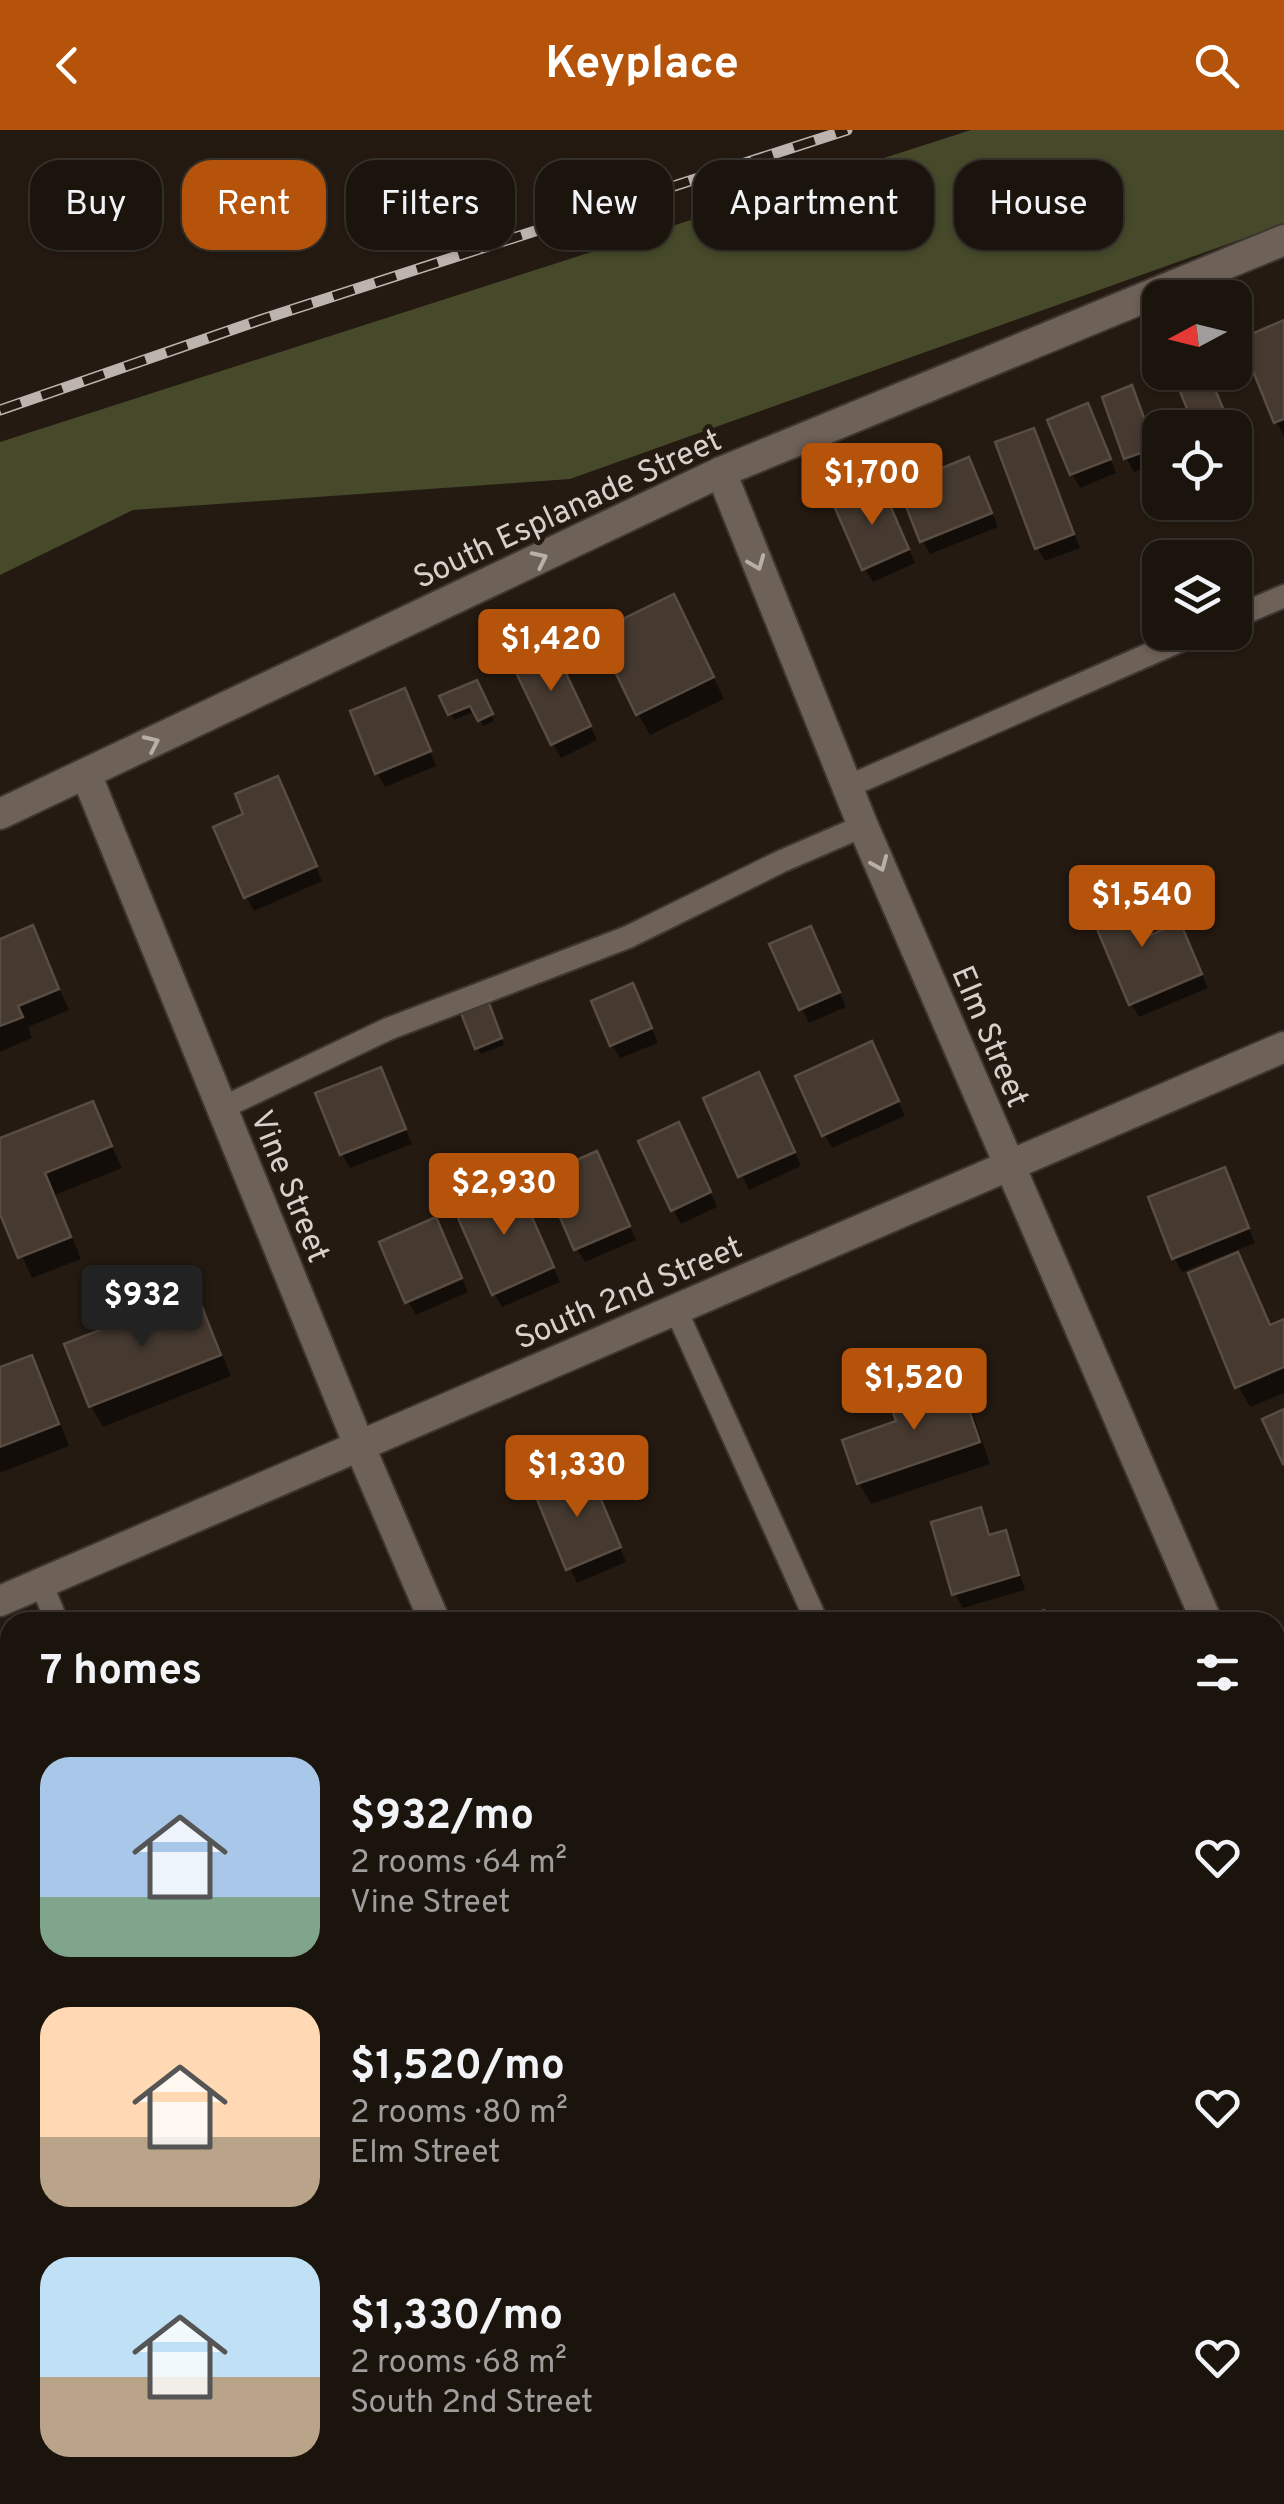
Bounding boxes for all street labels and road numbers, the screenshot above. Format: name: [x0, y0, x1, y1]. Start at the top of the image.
street label: South Esplanade Street: [408, 422, 729, 600]
street label: Elm Street: [940, 960, 1036, 1114]
street label: Vine Street: [240, 1105, 337, 1269]
street label: South 2nd Street: [509, 1229, 749, 1361]

